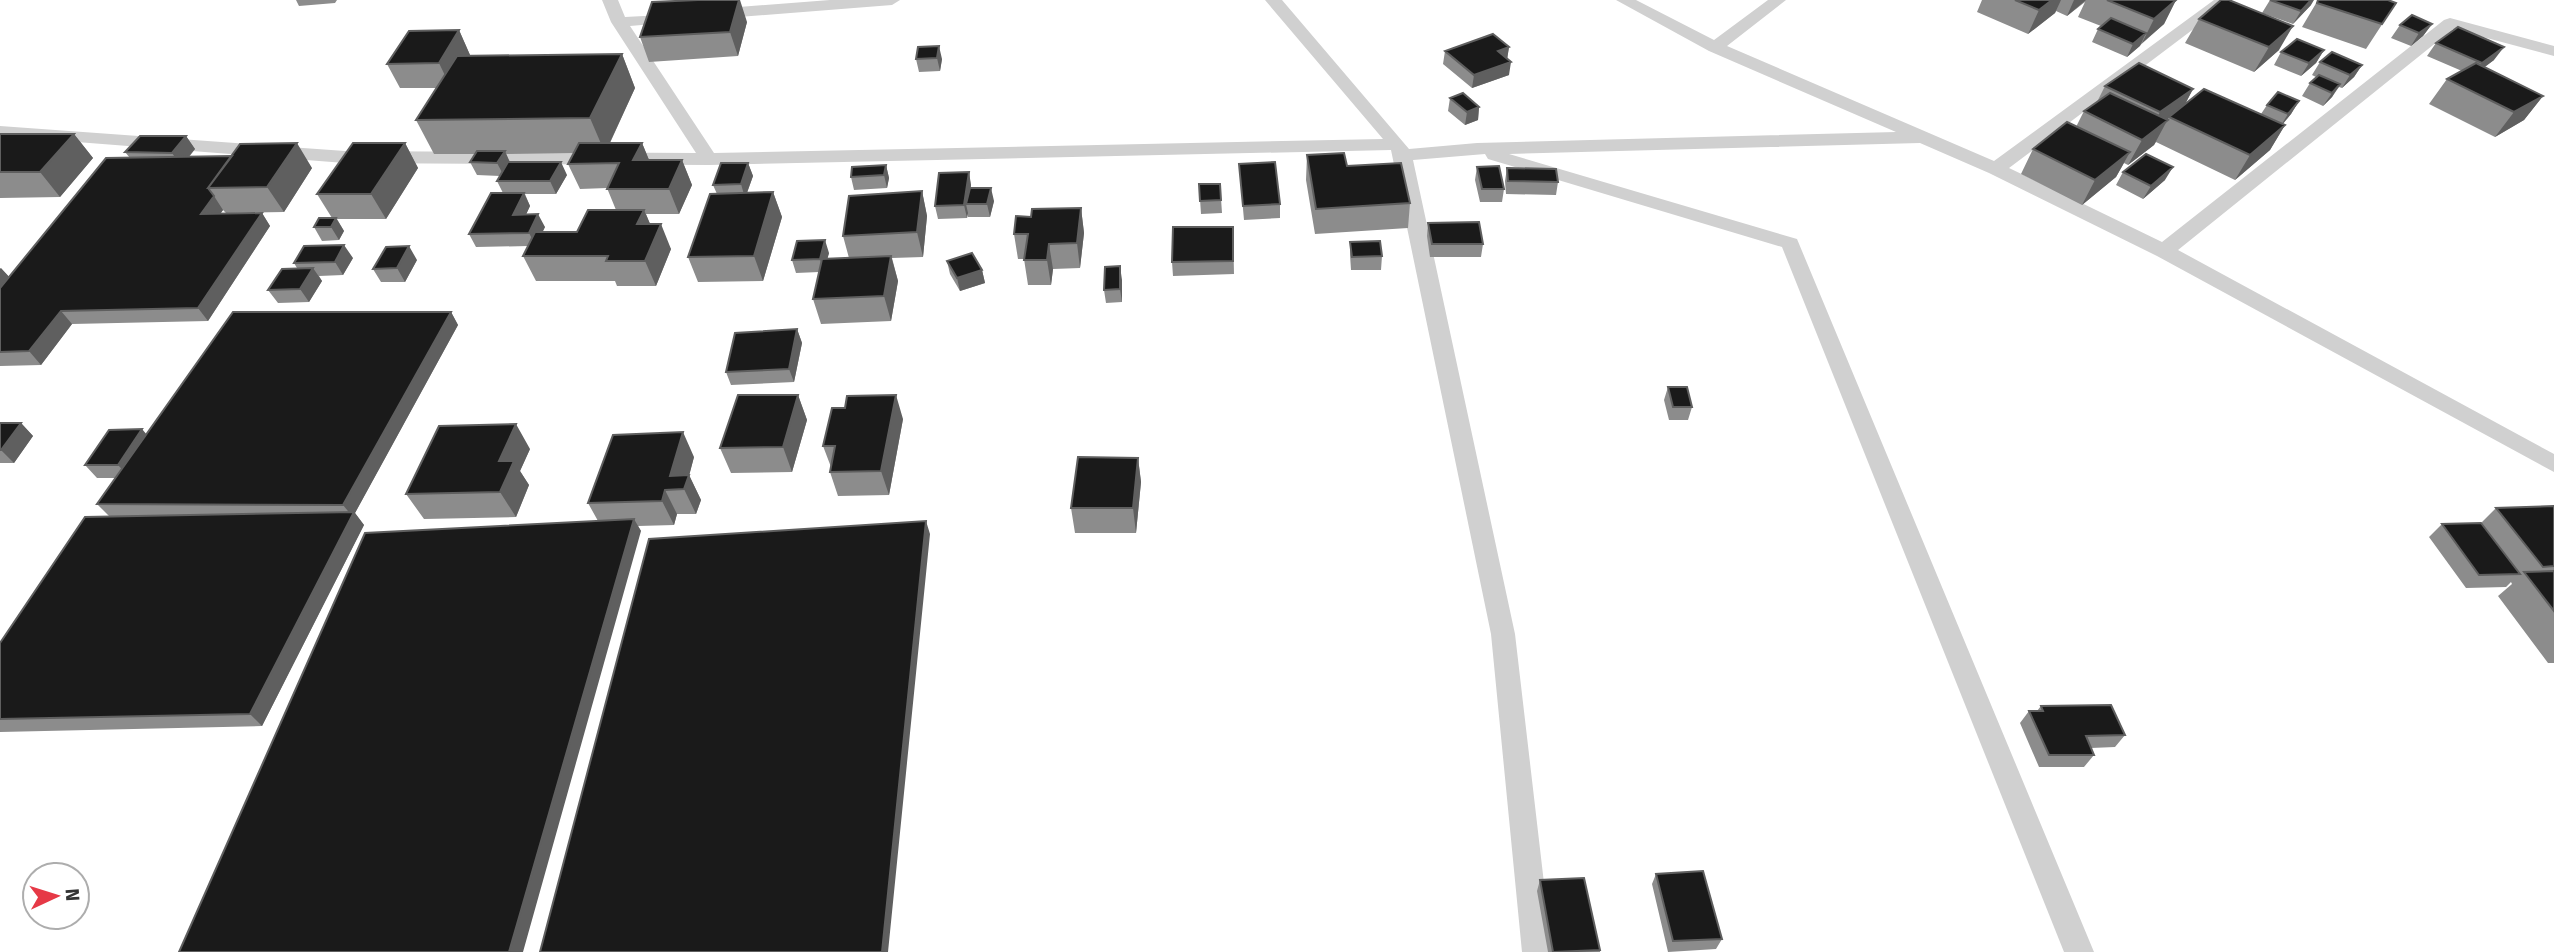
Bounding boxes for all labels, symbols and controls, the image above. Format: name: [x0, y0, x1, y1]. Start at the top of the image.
north arrow: [21, 861, 91, 931]
text: N: [61, 888, 84, 902]

